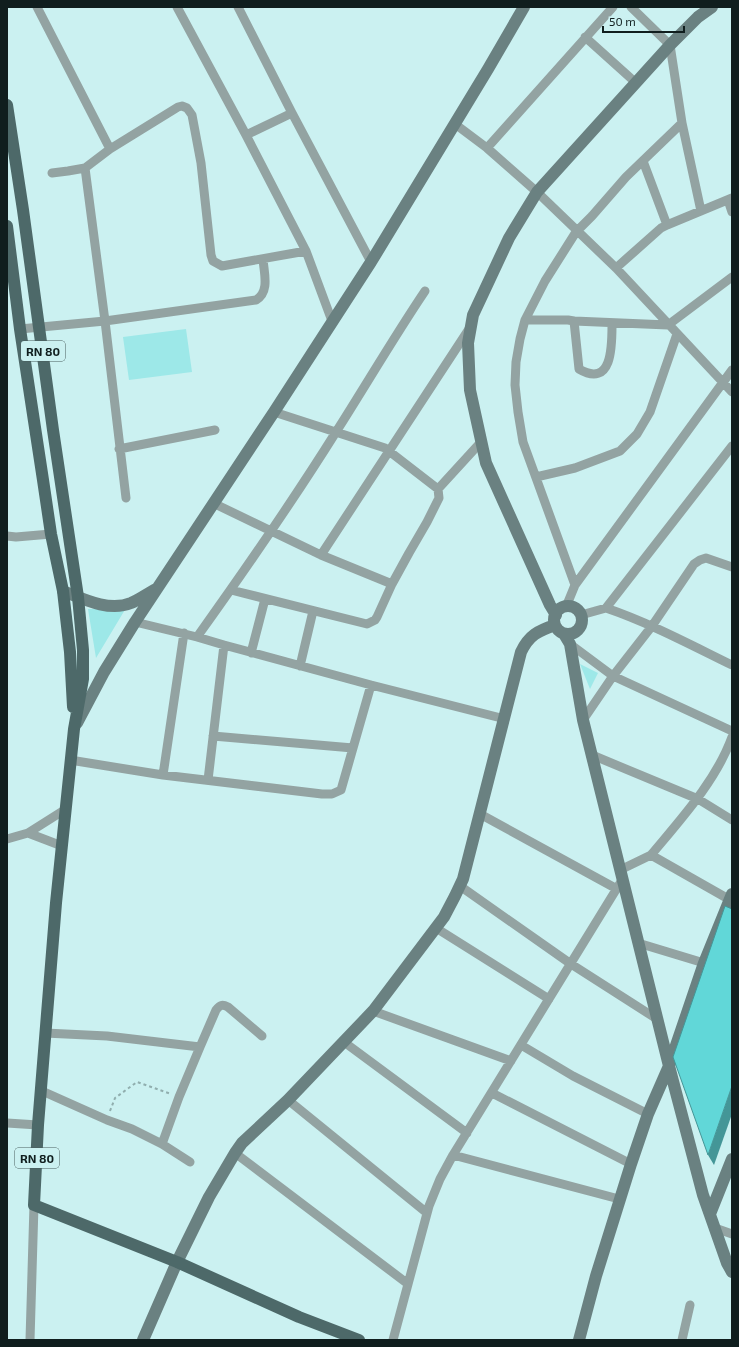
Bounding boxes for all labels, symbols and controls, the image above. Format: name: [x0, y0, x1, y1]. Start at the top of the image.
scale bar: [603, 8, 684, 34]
text: 50 m: [609, 14, 636, 28]
road number: RN 80: [21, 341, 65, 361]
road number: RN 80: [15, 1148, 59, 1168]

